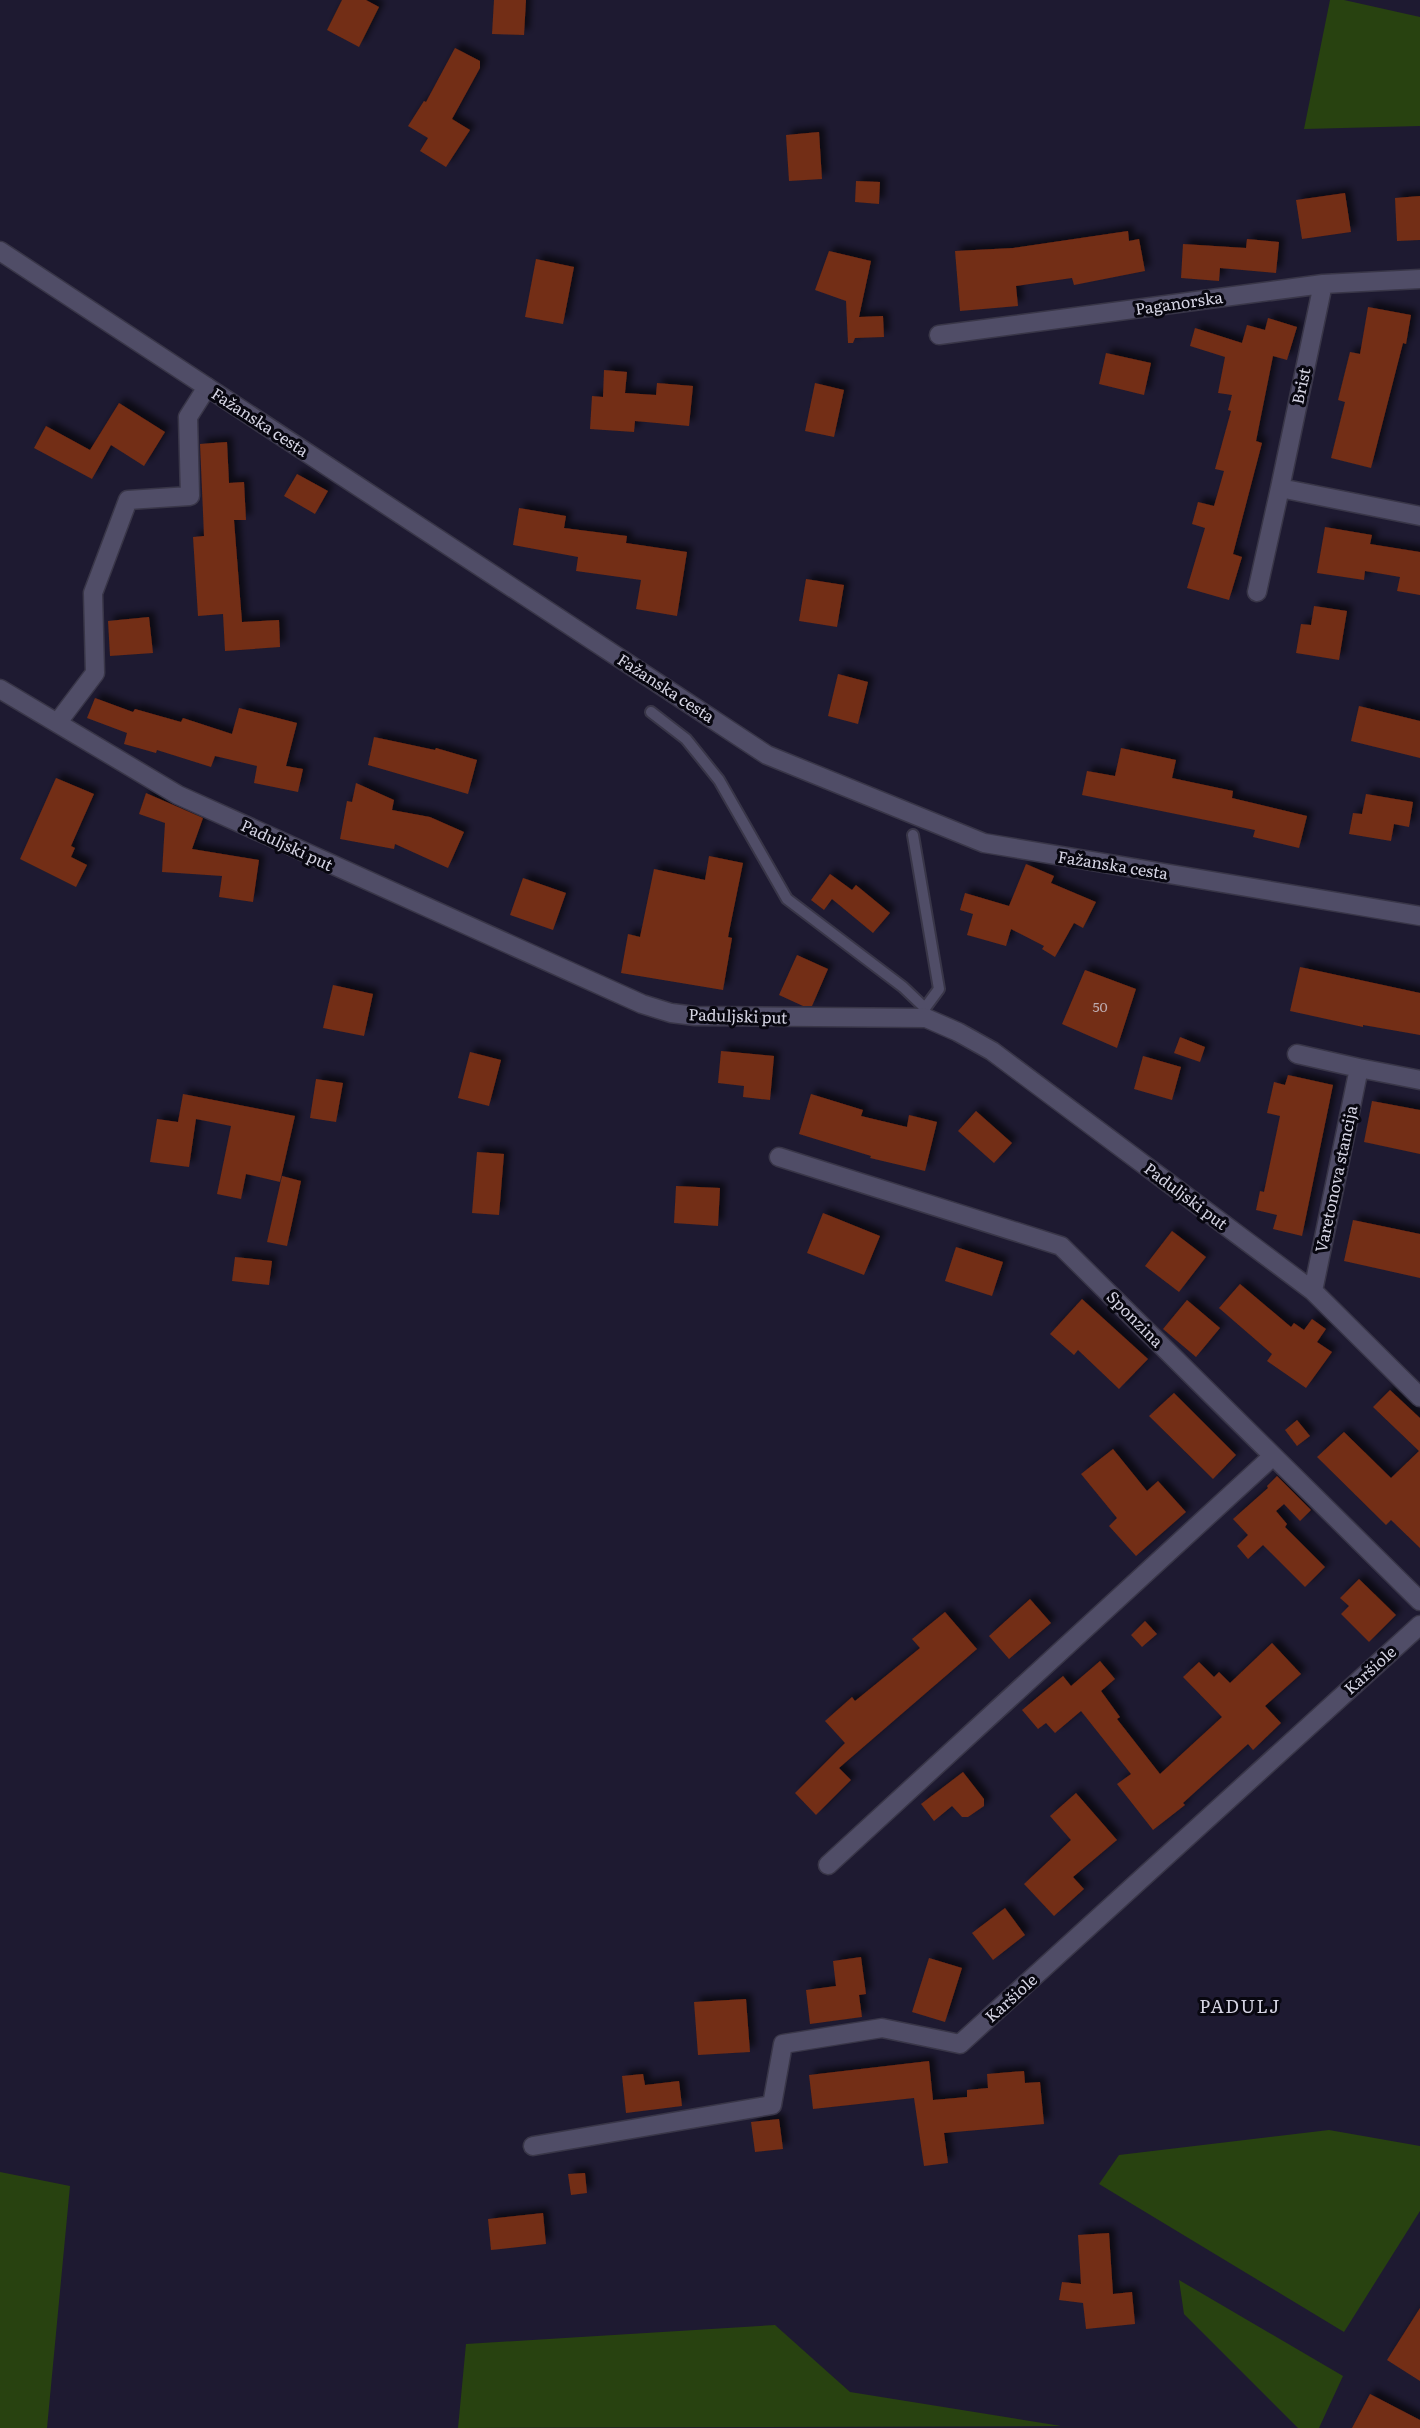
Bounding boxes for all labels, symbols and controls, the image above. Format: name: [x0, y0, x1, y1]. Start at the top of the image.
street label: Paganorska: [1133, 284, 1225, 320]
street label: Brist: [1284, 365, 1316, 406]
street label: Fažanska cesta: [207, 381, 314, 462]
street label: Fažanska cesta: [613, 647, 720, 728]
street label: Paduljski put: [237, 812, 338, 876]
street label: Fažanska cesta: [1056, 843, 1170, 885]
house number: 50: [1092, 996, 1108, 1016]
street label: Paduljski put: [688, 1001, 789, 1029]
street label: Varetonova stancija: [1308, 1103, 1362, 1255]
street label: Paduljski put: [1140, 1156, 1234, 1235]
street label: Sponzina: [1102, 1285, 1170, 1352]
street label: Karšiole: [1338, 1639, 1401, 1699]
street label: Karšiole: [979, 1967, 1042, 2027]
district label: PADULJ: [1199, 1992, 1281, 2019]

